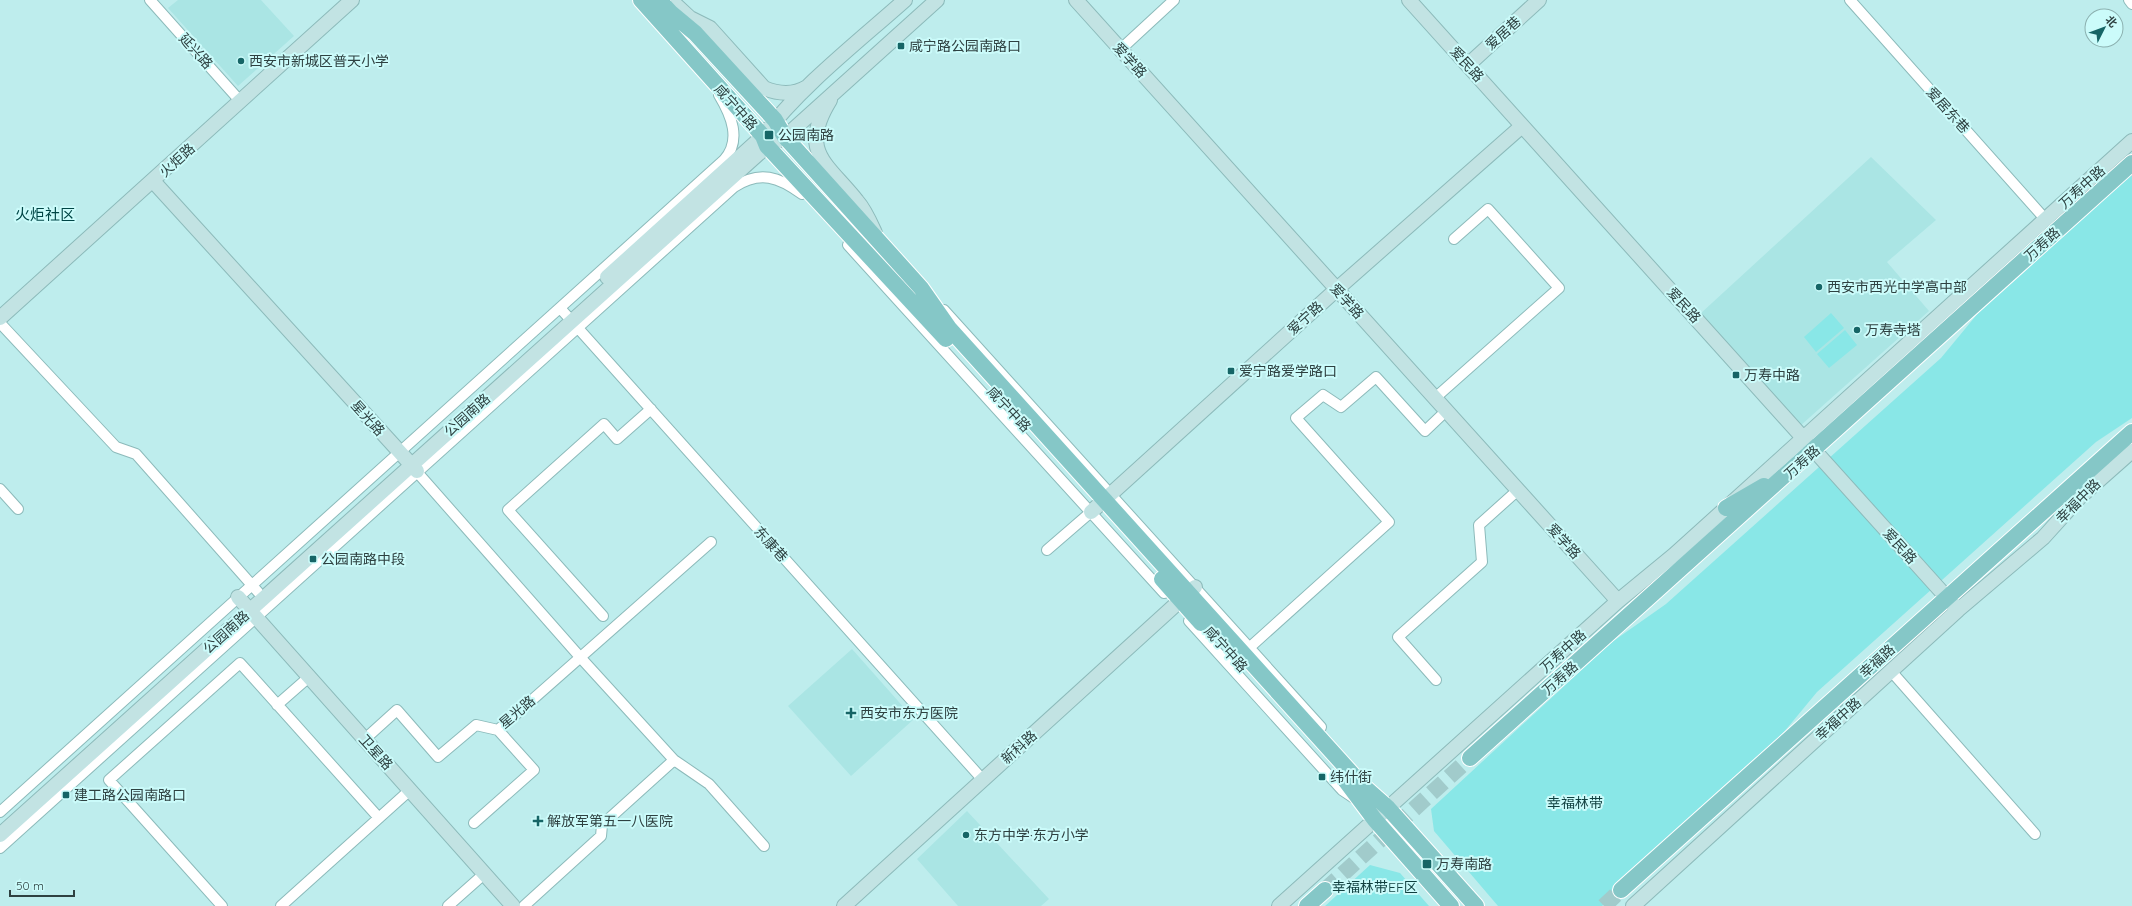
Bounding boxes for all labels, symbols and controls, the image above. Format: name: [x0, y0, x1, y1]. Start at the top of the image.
north arrow: [2084, 8, 2124, 48]
street label: 爱居巷: [1481, 12, 1525, 54]
text: 北: [2103, 13, 2120, 30]
street label: 延兴路: [175, 29, 217, 73]
place label: 咸宁路公园南路口: [909, 37, 1021, 55]
street label: 爱学路: [1109, 38, 1151, 82]
marker: 咸宁路公园南路口: [896, 41, 906, 51]
street label: 爱民路: [1446, 42, 1488, 86]
place label: 西安市新城区普天小学: [249, 52, 389, 70]
marker: 西安市新城区普天小学: [236, 56, 246, 66]
street label: 咸宁中路: [711, 80, 761, 134]
street label: 爱居东巷: [1923, 83, 1973, 137]
place label: 公园南路: [778, 126, 834, 144]
marker: 公园南路: [763, 129, 775, 141]
street label: 火炬路: [155, 139, 199, 181]
street label: 万寿中路: [2055, 162, 2109, 212]
district label: 火炬社区: [15, 205, 75, 224]
street label: 万寿路: [2020, 223, 2064, 265]
place label: 西安市西光中学高中部: [1827, 278, 1967, 296]
street label: 爱学路: [1326, 279, 1368, 323]
marker: 西安市西光中学高中部: [1814, 282, 1824, 292]
street label: 爱民路: [1663, 283, 1705, 327]
street label: 爱宁路: [1283, 297, 1327, 339]
place label: 万寿寺塔: [1865, 321, 1921, 339]
marker: 万寿寺塔: [1852, 325, 1862, 335]
place label: 爱宁路爱学路口: [1239, 362, 1337, 380]
marker: 爱宁路爱学路口: [1226, 366, 1236, 376]
place label: 万寿中路: [1744, 366, 1800, 384]
marker: 万寿中路: [1731, 370, 1741, 380]
street label: 咸宁中路: [983, 382, 1035, 436]
street label: 公园南路: [440, 390, 494, 440]
street label: 星光路: [347, 396, 389, 440]
street label: 万寿路: [1780, 441, 1824, 483]
street label: 幸福中路: [2052, 475, 2104, 527]
street label: 爱学路: [1543, 519, 1585, 563]
street label: 东康巷: [750, 522, 792, 566]
street label: 爱民路: [1879, 524, 1921, 568]
place label: 公园南路中段: [321, 550, 405, 568]
marker: 公园南路中段: [308, 554, 318, 564]
street label: 公园南路: [199, 607, 253, 657]
street label: 咸宁中路: [1201, 622, 1251, 676]
street label: 万寿中路: [1536, 626, 1590, 676]
street label: 幸福路: [1855, 640, 1899, 682]
street label: 万寿路: [1538, 657, 1582, 699]
street label: 星光路: [495, 692, 539, 732]
street label: 幸福中路: [1811, 694, 1865, 744]
place label: 西安市东方医院: [860, 704, 958, 722]
marker: 西安市东方医院: [845, 707, 857, 719]
street label: 新科路: [997, 726, 1041, 768]
street label: 卫星路: [355, 730, 397, 774]
place label: 纬什街: [1330, 768, 1372, 786]
marker: 纬什街: [1317, 772, 1327, 782]
place label: 建工路公园南路口: [74, 786, 186, 804]
marker: 建工路公园南路口: [61, 790, 71, 800]
park label: 幸福林带: [1547, 794, 1603, 812]
place label: 解放军第五一八医院: [547, 812, 673, 830]
marker: 解放军第五一八医院: [532, 815, 544, 827]
place label: 东方中学·东方小学: [974, 826, 1089, 844]
marker: 东方中学·东方小学: [961, 830, 971, 840]
place label: 万寿南路: [1436, 855, 1492, 873]
marker: 万寿南路: [1421, 858, 1433, 870]
scale bar: [10, 872, 74, 898]
text: 50 m: [16, 878, 44, 893]
park label: 幸福林带EF区: [1332, 878, 1418, 896]

